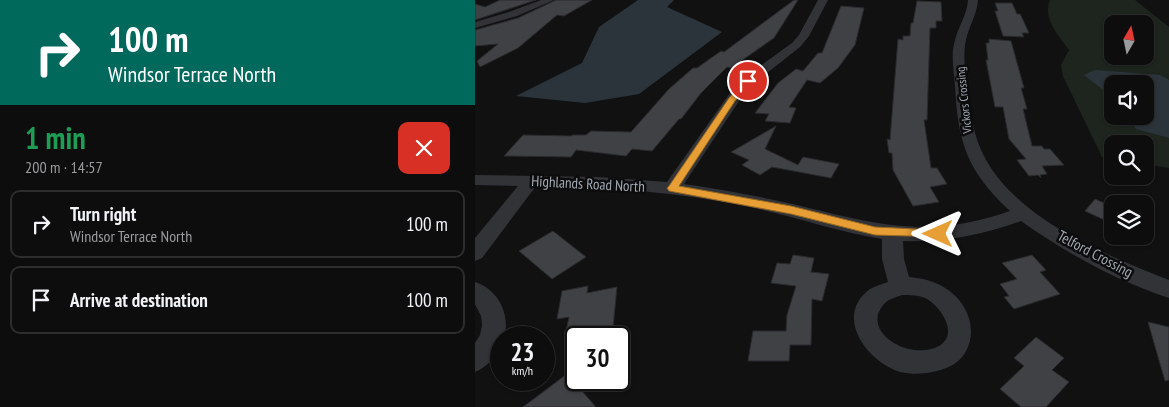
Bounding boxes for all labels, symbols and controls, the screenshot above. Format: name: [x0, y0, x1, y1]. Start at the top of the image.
north arrow: [1104, 15, 1154, 65]
map controls: [1104, 15, 1154, 245]
text: 100 m: [108, 16, 189, 62]
icon: right: [25, 20, 90, 85]
text: Windsor Terrace North: [108, 60, 276, 88]
pin: [727, 60, 769, 102]
street label: Vickors Crossing: [953, 66, 975, 135]
icon: arrive: [734, 67, 762, 95]
button: sound: [1104, 75, 1154, 125]
text: 1 min: [25, 118, 86, 157]
button: close: [398, 122, 450, 174]
button: search: [1104, 135, 1154, 185]
text: 200 m · 14:57: [25, 157, 103, 177]
street label: Highlands Road North: [531, 171, 645, 196]
button: layers: [1104, 195, 1154, 245]
text: Turn right: [70, 202, 136, 226]
position arrow: [911, 207, 963, 259]
icon: right: [27, 210, 55, 238]
text: 100 m: [406, 212, 448, 236]
text: Windsor Terrace North: [70, 226, 192, 246]
street label: Telford Crossing: [1054, 226, 1136, 281]
icon: arrive: [27, 286, 55, 314]
text: Arrive at destination: [70, 288, 208, 312]
text: 100 m: [406, 288, 448, 312]
speed limit sign: 30: [565, 326, 630, 391]
text: 23: [511, 336, 534, 368]
text: km/h: [512, 363, 533, 378]

